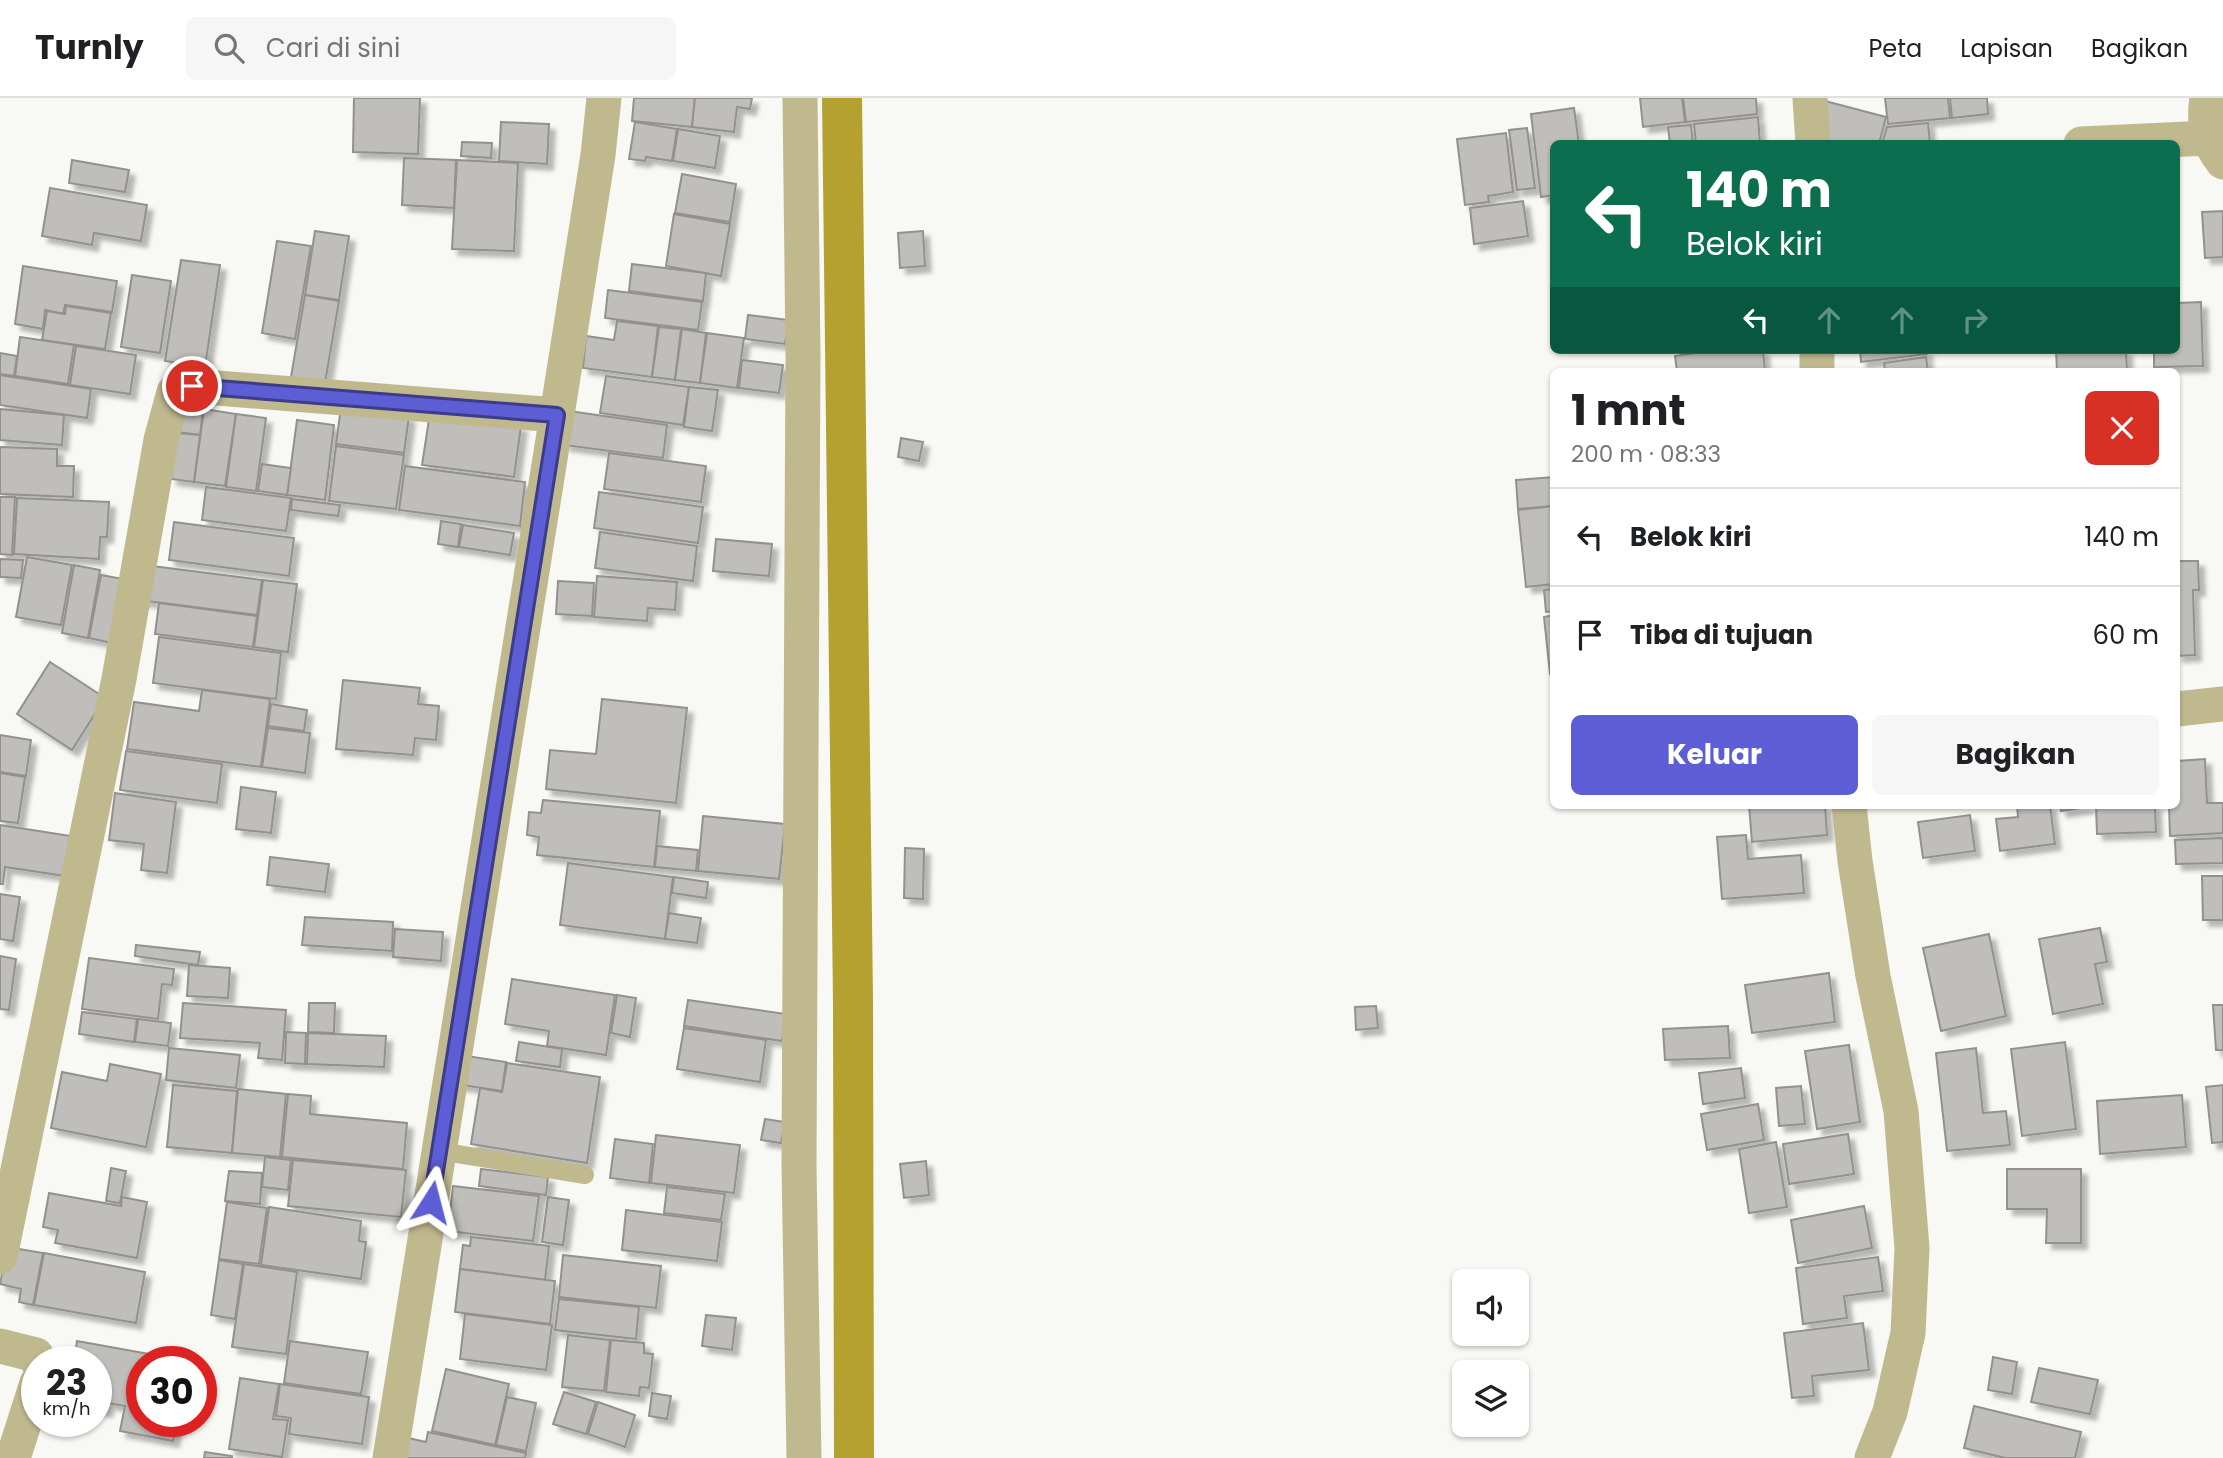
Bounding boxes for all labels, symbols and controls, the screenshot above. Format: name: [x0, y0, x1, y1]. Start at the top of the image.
search box: [186, 17, 676, 80]
text: Turnly: [35, 24, 144, 71]
icon: search: [210, 29, 248, 67]
text: Cari di sini: [266, 30, 400, 66]
text: Peta: [1868, 32, 1922, 65]
text: Lapisan: [1960, 32, 2053, 65]
text: Bagikan: [2091, 32, 2188, 65]
text: 140 m: [1686, 156, 1832, 224]
icon: left: [1571, 168, 1662, 259]
text: Belok kiri: [1686, 221, 1823, 266]
icon: left: [1737, 301, 1775, 339]
icon: ahead: [1810, 301, 1848, 339]
icon: ahead: [1883, 301, 1921, 339]
icon: right: [1956, 301, 1994, 339]
pin: [162, 356, 222, 416]
icon: arrive: [173, 367, 211, 405]
text: 1 mnt: [1571, 381, 1686, 440]
button: close: [2085, 391, 2159, 465]
text: 200 m · 08:33: [1571, 438, 1721, 470]
icon: left: [1571, 518, 1609, 556]
text: Belok kiri: [1630, 519, 1752, 555]
text: 140 m: [2084, 519, 2159, 555]
icon: arrive: [1571, 616, 1609, 654]
text: Tiba di tujuan: [1630, 617, 1813, 653]
text: 60 m: [2092, 617, 2159, 653]
button: Keluar: [1571, 715, 1858, 795]
button: Bagikan: [1872, 715, 2159, 795]
position arrow: [394, 1165, 468, 1239]
map controls: [1452, 1269, 1529, 1437]
button: sound: [1452, 1269, 1529, 1346]
speed limit sign: 30: [126, 1346, 217, 1437]
text: 23: [46, 1358, 87, 1407]
button: layers: [1452, 1360, 1529, 1437]
text: km/h: [43, 1396, 90, 1421]

